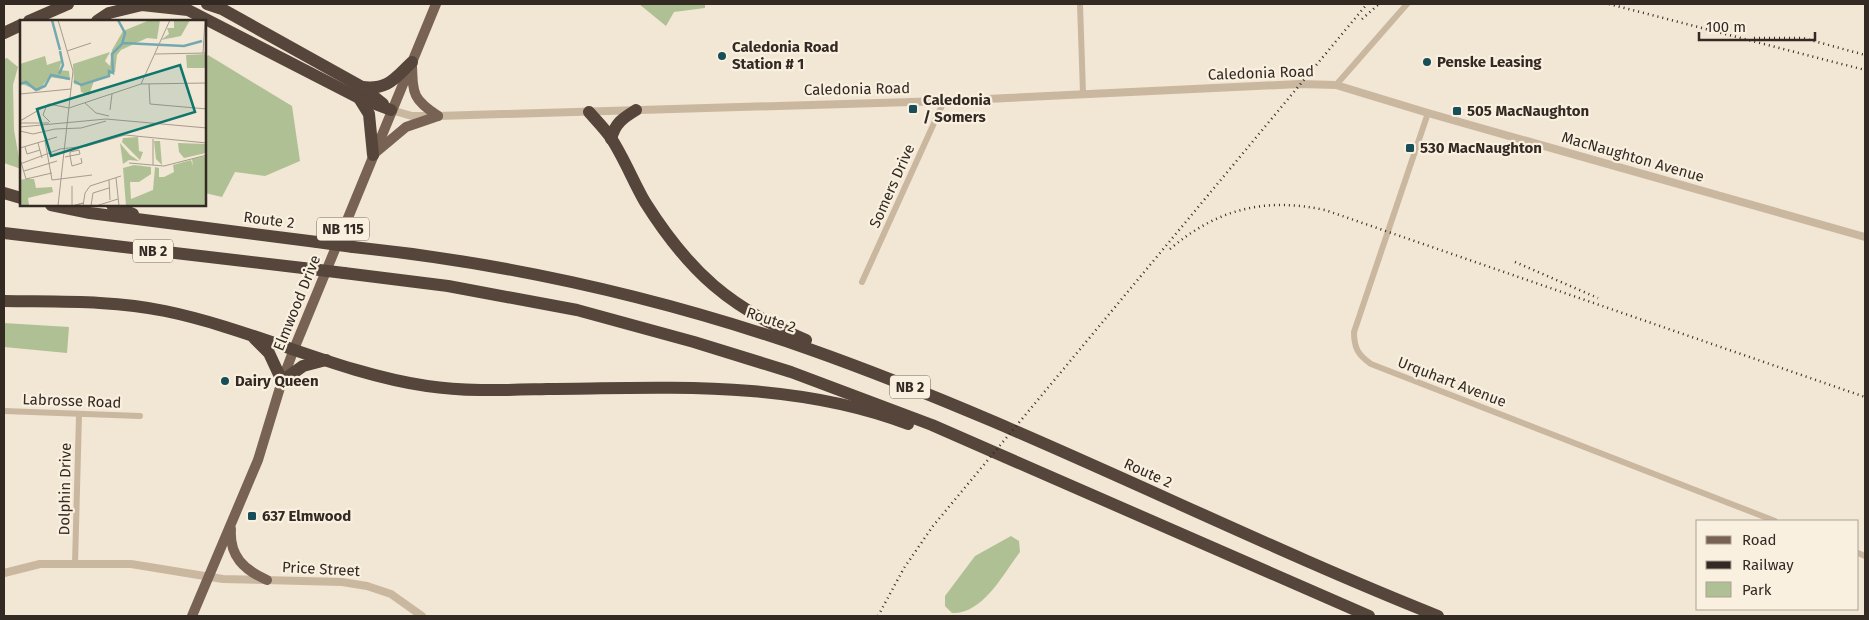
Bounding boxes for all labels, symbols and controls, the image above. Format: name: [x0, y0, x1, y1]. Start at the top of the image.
scale bar: [1699, 10, 1815, 42]
text: 100 m: [1706, 18, 1746, 36]
inset map: [20, 20, 206, 206]
place label: Caledonia Road Station # 1: [732, 38, 839, 73]
marker: Caledonia Road Station # 1: [716, 50, 728, 62]
place label: Penske Leasing: [1437, 53, 1542, 71]
marker: Penske Leasing: [1421, 56, 1433, 68]
street label: Caledonia Road: [1208, 62, 1314, 84]
street label: Caledonia Road: [804, 79, 910, 99]
place label: Caledonia / Somers: [923, 91, 991, 126]
place label: 505 MacNaughton: [1467, 102, 1589, 120]
marker: Caledonia / Somers: [907, 103, 919, 115]
marker: 505 MacNaughton: [1451, 105, 1463, 117]
street label: MacNaughton Avenue: [1560, 128, 1706, 186]
place label: 530 MacNaughton: [1420, 139, 1542, 157]
street label: Somers Drive: [866, 141, 918, 231]
marker: 530 MacNaughton: [1404, 142, 1416, 154]
street label: Route 2: [243, 208, 295, 232]
road number: NB 115: [317, 218, 369, 240]
road number: NB 2: [133, 240, 173, 262]
street label: Elmwood Drive: [270, 253, 324, 353]
street label: Route 2: [744, 304, 798, 336]
street label: Urquhart Avenue: [1395, 353, 1509, 411]
place label: Dairy Queen: [235, 372, 319, 390]
marker: Dairy Queen: [219, 375, 231, 387]
road number: NB 2: [890, 376, 930, 398]
street label: Labrosse Road: [22, 390, 122, 412]
street label: Dolphin Drive: [55, 443, 75, 535]
street label: Route 2: [1121, 454, 1175, 492]
place label: 637 Elmwood: [262, 507, 351, 525]
marker: 637 Elmwood: [246, 510, 258, 522]
legend: [1696, 520, 1859, 610]
text: Road: [1742, 531, 1777, 549]
text: Railway: [1742, 556, 1794, 574]
street label: Price Street: [282, 558, 361, 580]
text: Park: [1742, 581, 1772, 599]

